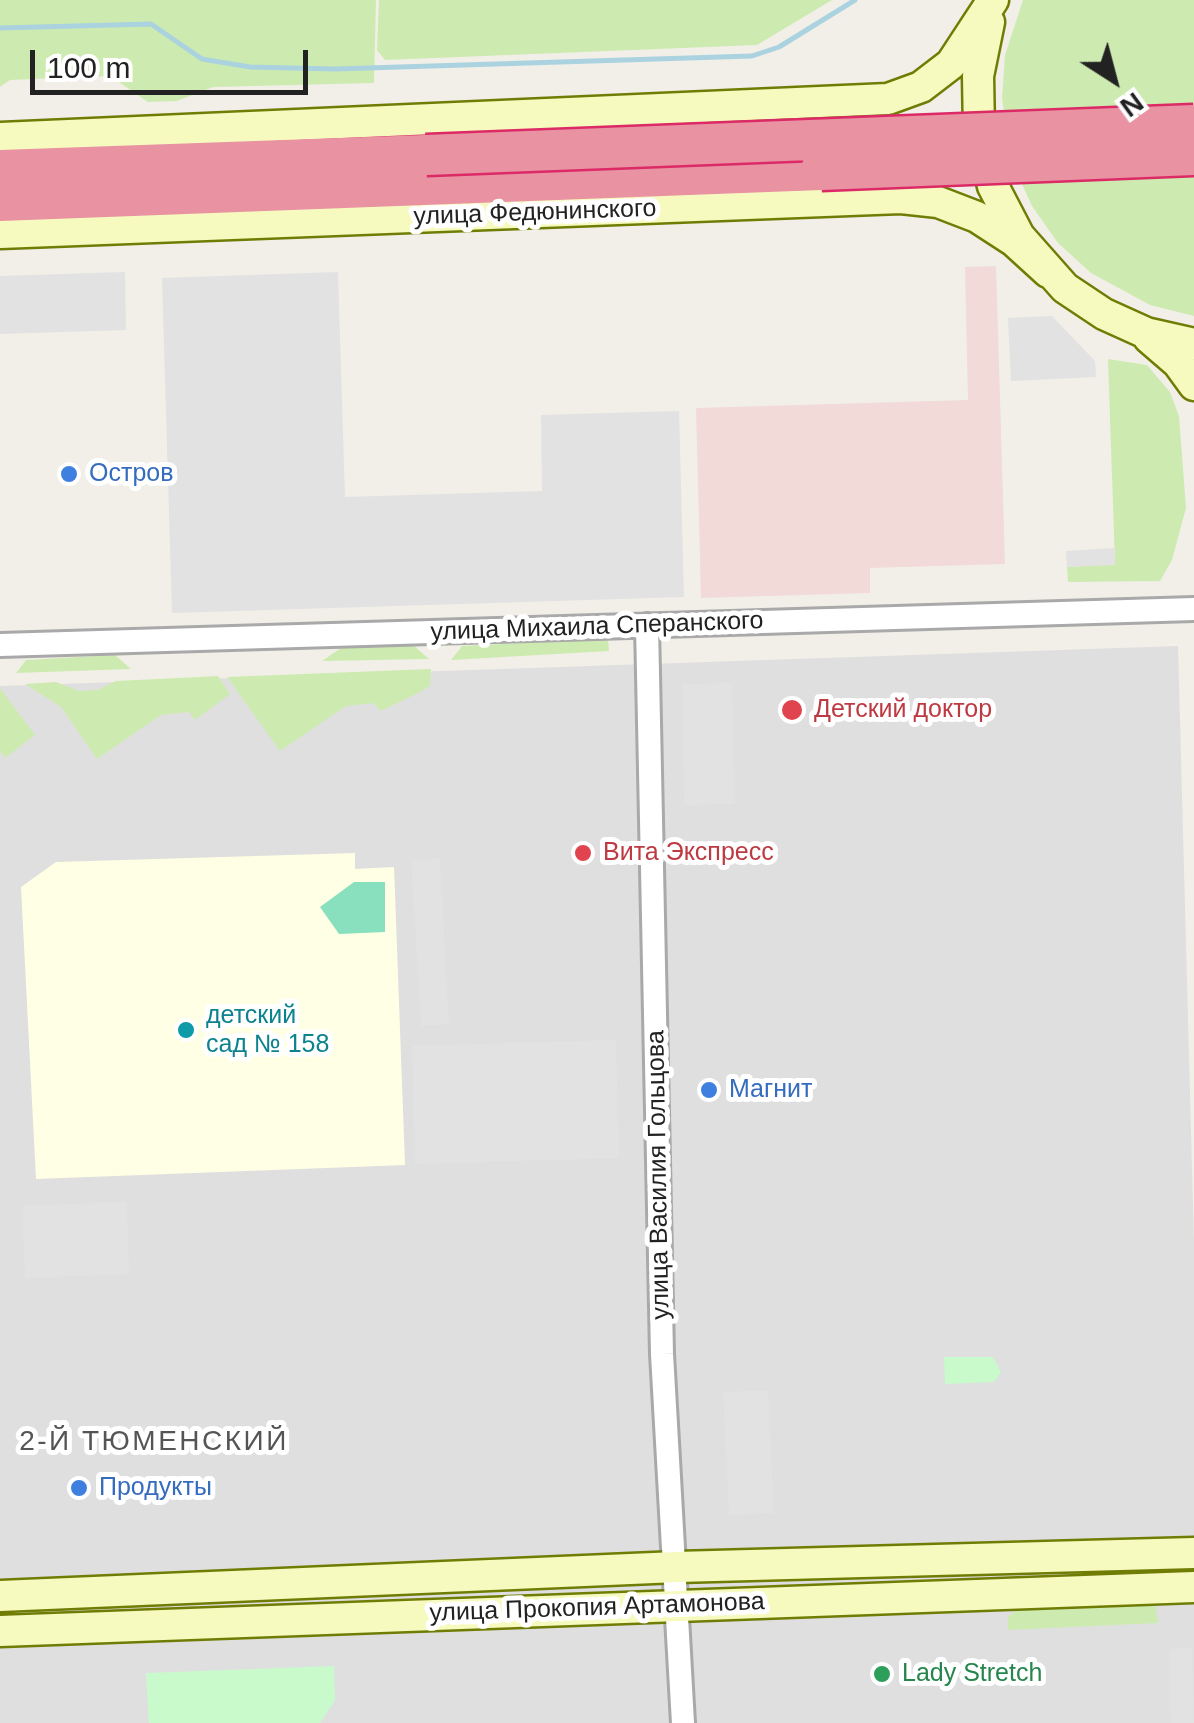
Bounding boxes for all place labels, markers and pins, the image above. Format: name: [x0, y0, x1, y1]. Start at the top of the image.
place label: Остров: [89, 459, 173, 489]
marker: Остров: [58, 463, 80, 485]
place label: Детский доктор: [814, 695, 992, 725]
marker: Детский доктор: [779, 697, 805, 723]
place label: Вита Экспресс: [603, 838, 774, 868]
marker: Вита Экспресс: [572, 842, 594, 864]
place label: детский сад № 158: [206, 1001, 329, 1060]
marker: детский сад № 158: [175, 1019, 197, 1041]
place label: Магнит: [729, 1075, 812, 1105]
marker: Магнит: [698, 1079, 720, 1101]
place label: Продукты: [99, 1473, 212, 1503]
marker: Продукты: [68, 1477, 90, 1499]
place label: Lady Stretch: [902, 1659, 1042, 1689]
marker: Lady Stretch: [871, 1663, 893, 1685]

